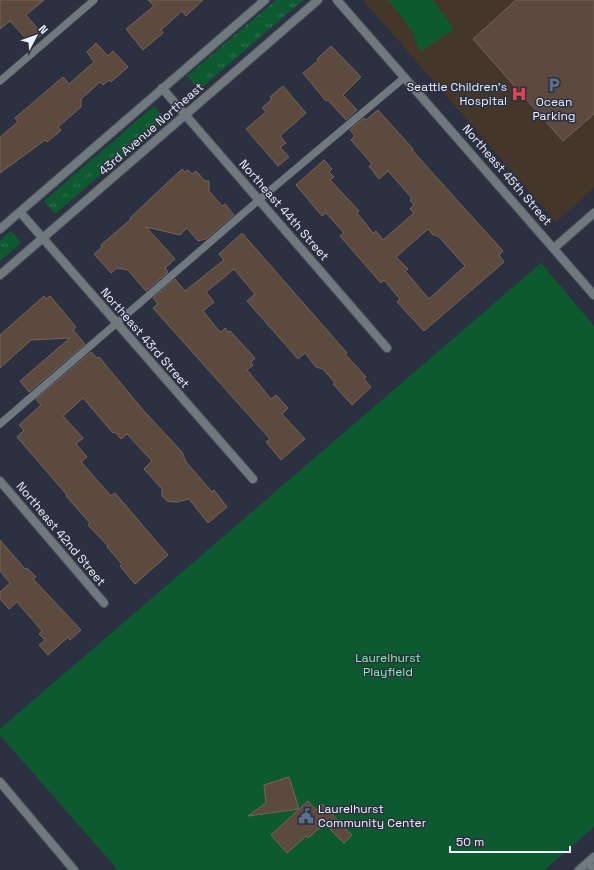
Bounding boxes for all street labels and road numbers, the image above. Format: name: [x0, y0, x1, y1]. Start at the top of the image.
street label: 43rd Avenue Northeast: [95, 79, 207, 179]
street label: Northeast 45th Street: [459, 121, 555, 229]
street label: Northeast 44th Street: [236, 156, 332, 264]
street label: Northeast 43rd Street: [97, 284, 193, 392]
street label: Northeast 42nd Street: [13, 479, 109, 589]

